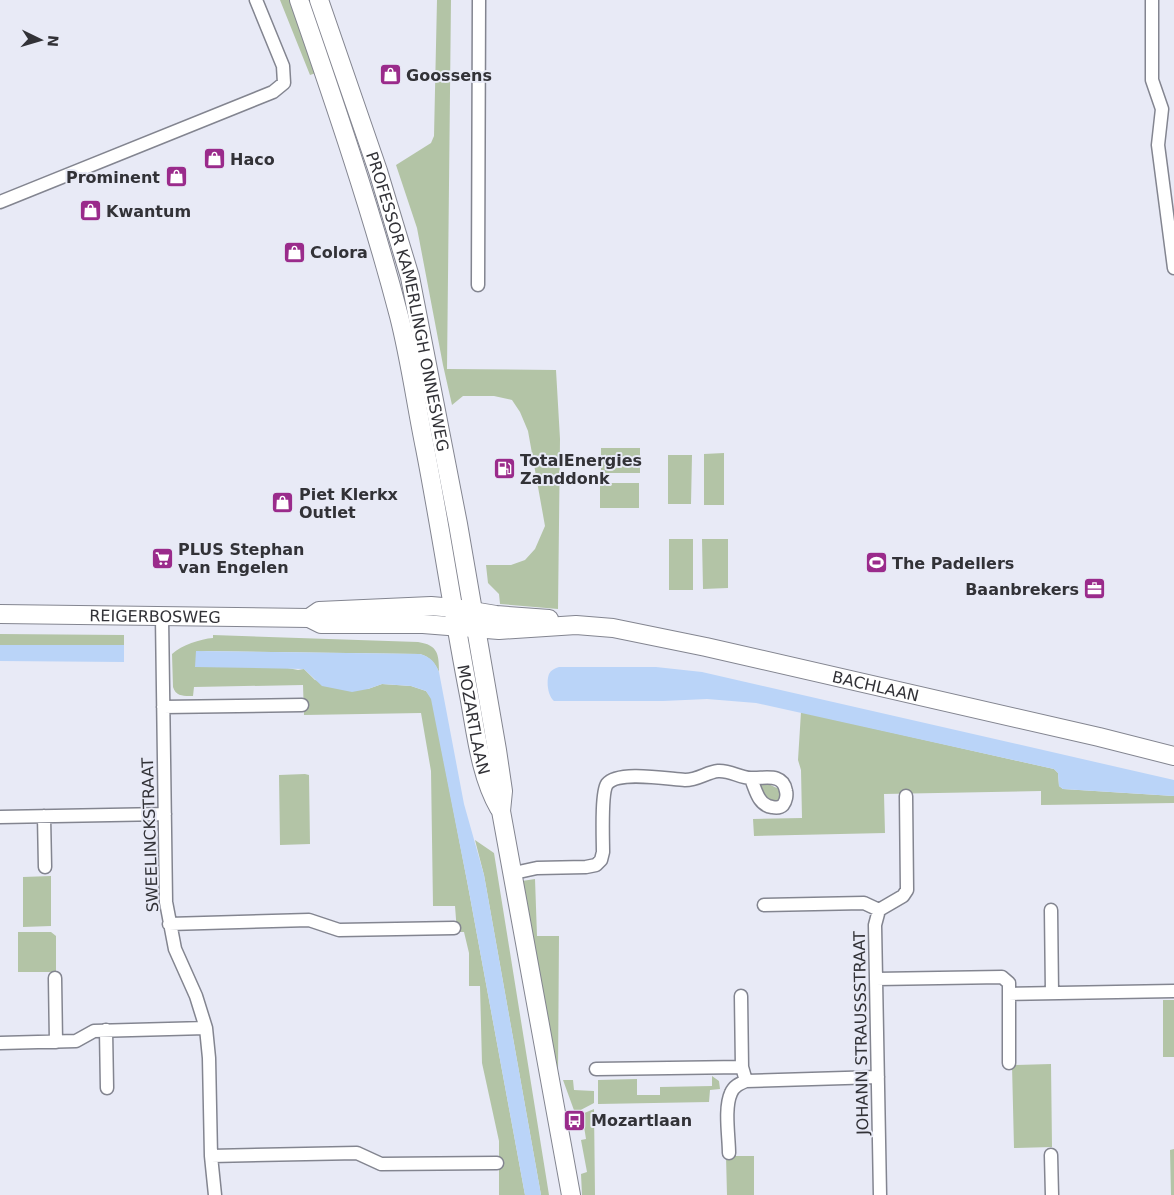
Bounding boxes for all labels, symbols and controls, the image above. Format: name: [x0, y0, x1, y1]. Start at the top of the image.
north arrow: [15, 15, 65, 65]
text: N: [44, 35, 61, 48]
shop icon: Goossens: [378, 63, 402, 87]
place label: Goossens: [406, 66, 492, 85]
shop icon: Haco: [202, 147, 226, 171]
street label: PROFESSOR KAMERLINGH ONNESWEG: [362, 149, 453, 453]
place label: Haco: [230, 150, 275, 169]
shop icon: Prominent: [164, 165, 188, 189]
place label: Prominent: [66, 168, 160, 187]
shop icon: Kwantum: [78, 199, 102, 223]
place label: Kwantum: [106, 202, 191, 221]
shop icon: Colora: [282, 240, 306, 264]
place label: Colora: [310, 243, 368, 262]
place label: TotalEnergies Zanddonk: [520, 451, 642, 488]
fuel station icon: TotalEnergies Zanddonk: [492, 457, 516, 481]
place label: Piet Klerkx Outlet: [299, 485, 399, 522]
shop icon: Piet Klerkx Outlet: [271, 491, 295, 515]
place label: PLUS Stephan van Engelen: [178, 540, 305, 577]
supermarket icon: PLUS Stephan van Engelen: [150, 546, 174, 570]
sports icon: The Padellers: [864, 551, 888, 575]
place label: The Padellers: [892, 554, 1014, 573]
office icon: Baanbrekers: [1083, 577, 1107, 601]
place label: Baanbrekers: [965, 580, 1079, 599]
street label: REIGERBOSWEG: [89, 606, 221, 626]
street label: MOZARTLAAN: [454, 663, 494, 777]
street label: BACHLAAN: [830, 667, 921, 705]
street label: SWEELINCKSTRAAT: [138, 757, 162, 913]
street label: JOHANN STRAUSSSTRAAT: [850, 931, 872, 1136]
bus stop icon: Mozartlaan: [563, 1108, 587, 1132]
place label: Mozartlaan: [591, 1111, 692, 1130]

